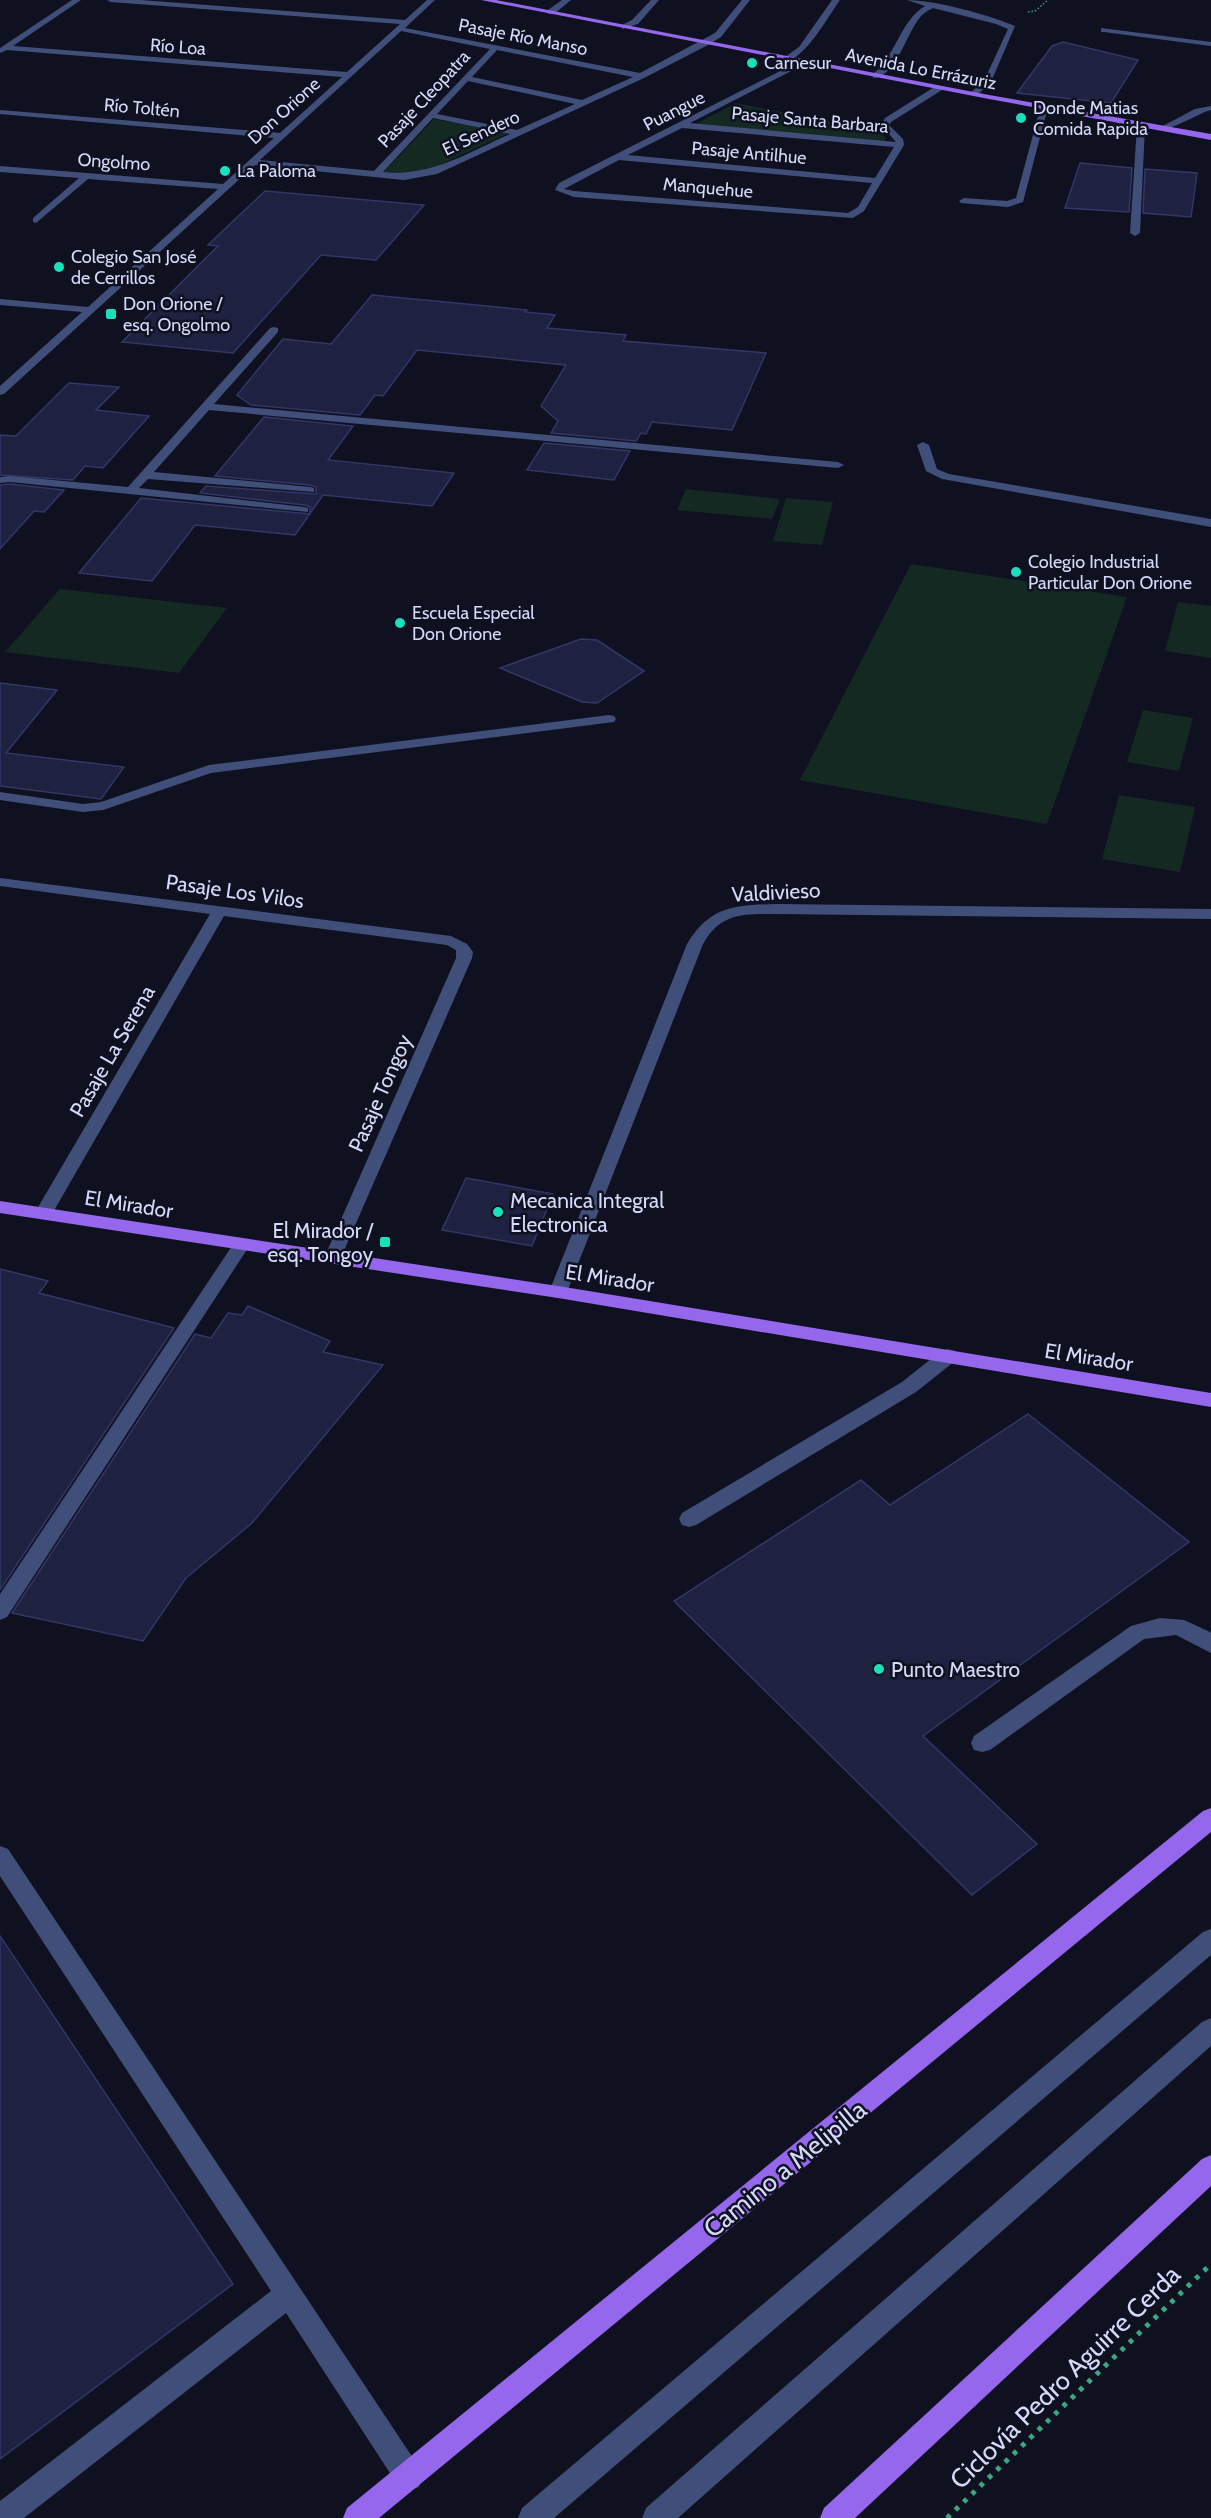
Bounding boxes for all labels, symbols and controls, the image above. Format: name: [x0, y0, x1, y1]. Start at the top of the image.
street label: Pasaje Río Manso: [457, 14, 589, 60]
street label: Río Loa: [149, 34, 207, 60]
street label: Avenida Lo Errázuriz: [844, 44, 999, 95]
street label: Pasaje Cleopatra: [373, 46, 475, 152]
place label: Carnesur: [764, 52, 832, 74]
marker: Carnesur: [745, 56, 759, 70]
street label: Don Orione: [243, 73, 325, 149]
street label: Puangue: [640, 86, 708, 136]
street label: Río Toltén: [103, 94, 181, 122]
place label: Donde Matias Comida Rapida: [1033, 97, 1148, 140]
street label: Pasaje Santa Barbara: [731, 102, 890, 138]
street label: El Sendero: [439, 106, 523, 160]
marker: Donde Matias Comida Rapida: [1014, 111, 1028, 125]
street label: Pasaje Antilhue: [691, 137, 807, 169]
street label: Ongolmo: [77, 148, 151, 176]
place label: La Paloma: [237, 160, 316, 182]
marker: La Paloma: [218, 164, 232, 178]
street label: Manquehue: [662, 173, 754, 203]
place label: Colegio San José de Cerrillos: [71, 246, 196, 289]
marker: Colegio San José de Cerrillos: [52, 260, 66, 274]
place label: Don Orione / esq. Ongolmo: [123, 293, 230, 336]
marker: Don Orione / esq. Ongolmo: [104, 307, 118, 321]
place label: Colegio Industrial Particular Don Orione: [1028, 551, 1192, 594]
marker: Colegio Industrial Particular Don Orione: [1009, 565, 1023, 579]
place label: Escuela Especial Don Orione: [412, 602, 535, 645]
marker: Escuela Especial Don Orione: [393, 616, 407, 630]
street label: Pasaje Los Vilos: [164, 869, 306, 914]
street label: Valdivieso: [731, 877, 821, 907]
street label: Pasaje La Serena: [64, 981, 161, 1122]
street label: Pasaje Tongoy: [343, 1030, 418, 1156]
street label: El Mirador: [83, 1185, 175, 1223]
place label: Mecanica Integral Electronica: [510, 1188, 664, 1237]
marker: Mecanica Integral Electronica: [491, 1205, 505, 1219]
place label: El Mirador / esq. Tongoy: [268, 1218, 374, 1267]
marker: El Mirador / esq. Tongoy: [378, 1235, 392, 1249]
street label: El Mirador: [564, 1259, 656, 1297]
street label: El Mirador: [1043, 1338, 1135, 1376]
place label: Punto Maestro: [891, 1657, 1020, 1682]
marker: Punto Maestro: [872, 1662, 886, 1676]
street label: Camino a Melipilla: [697, 2093, 873, 2244]
street label: Ciclovía Pedro Aguirre Cerda: [943, 2258, 1187, 2496]

